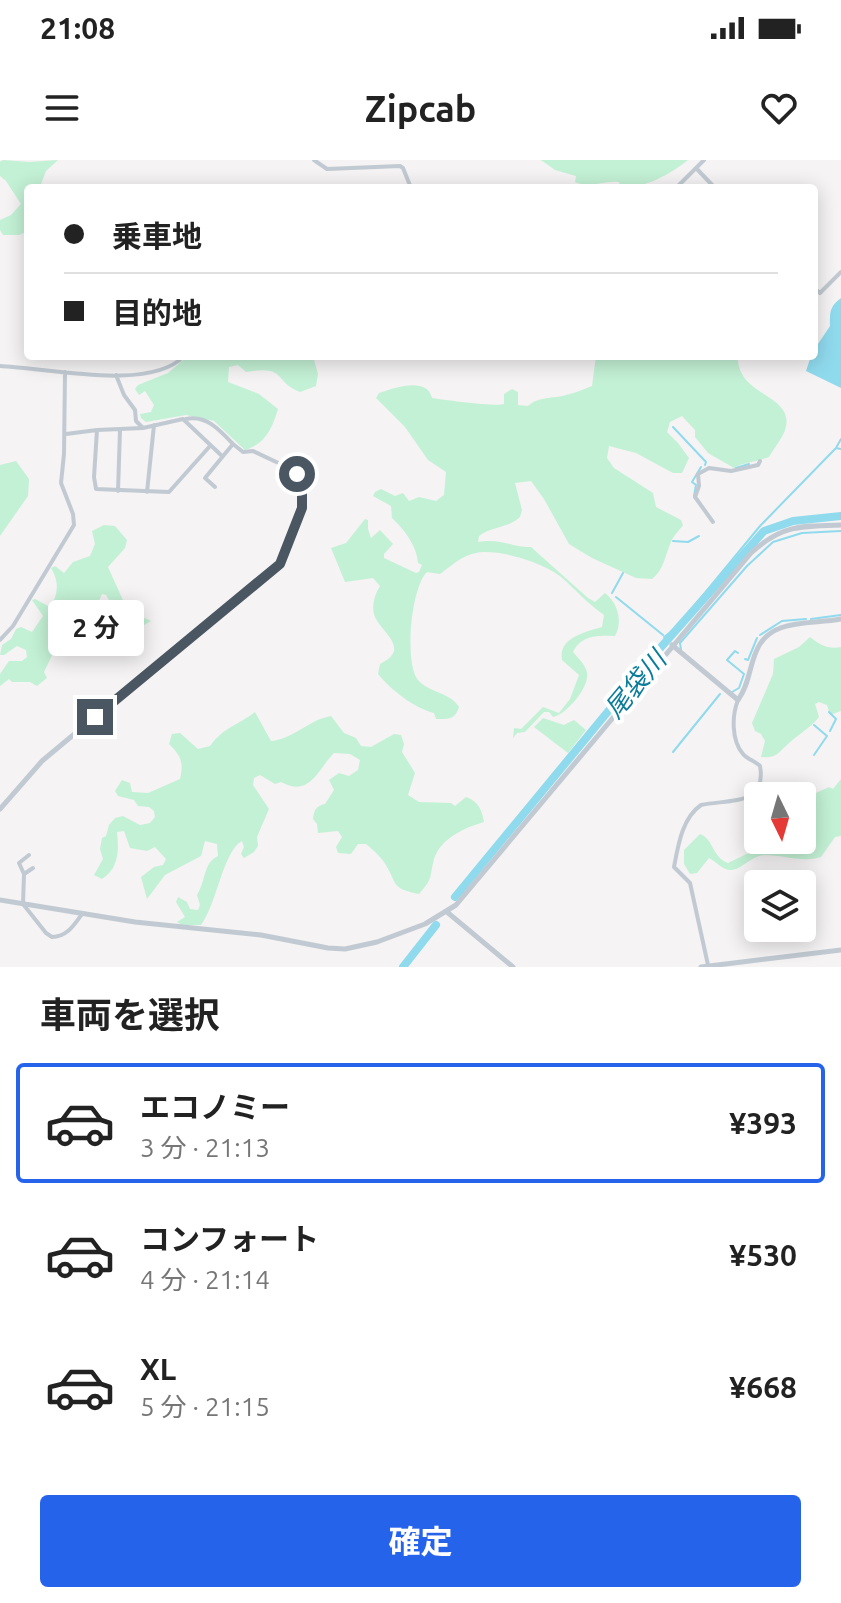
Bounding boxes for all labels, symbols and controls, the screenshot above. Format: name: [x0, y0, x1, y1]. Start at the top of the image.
text: 21:08: [40, 11, 115, 45]
icon: menu: [40, 86, 84, 130]
icon: heart: [757, 86, 801, 130]
text: Zipcab: [365, 88, 476, 129]
text: 乗車地: [112, 219, 202, 253]
text: 目的地: [112, 296, 202, 330]
route start: [279, 456, 315, 492]
callout: 2 分: [47, 601, 143, 657]
text: 2 分: [73, 613, 119, 642]
water label: 尾袋川: [599, 643, 673, 723]
route end: [77, 699, 113, 735]
north arrow: [744, 782, 816, 854]
map controls: [744, 782, 816, 942]
button: layers: [744, 870, 816, 942]
text: 車両を選択: [40, 994, 220, 1035]
icon: car: [44, 1087, 116, 1159]
text: エコノミー: [140, 1090, 290, 1124]
text: ¥393: [729, 1106, 797, 1140]
text: 3 分 · 21:13: [140, 1133, 270, 1162]
icon: car: [44, 1219, 116, 1291]
text: コンフォート: [140, 1222, 319, 1256]
text: ¥530: [729, 1238, 797, 1272]
text: 4 分 · 21:14: [140, 1265, 270, 1294]
icon: car: [44, 1351, 116, 1423]
text: XL: [140, 1352, 176, 1386]
text: ¥668: [729, 1370, 797, 1404]
text: 5 分 · 21:15: [140, 1392, 270, 1421]
button: 確定: [40, 1495, 801, 1587]

